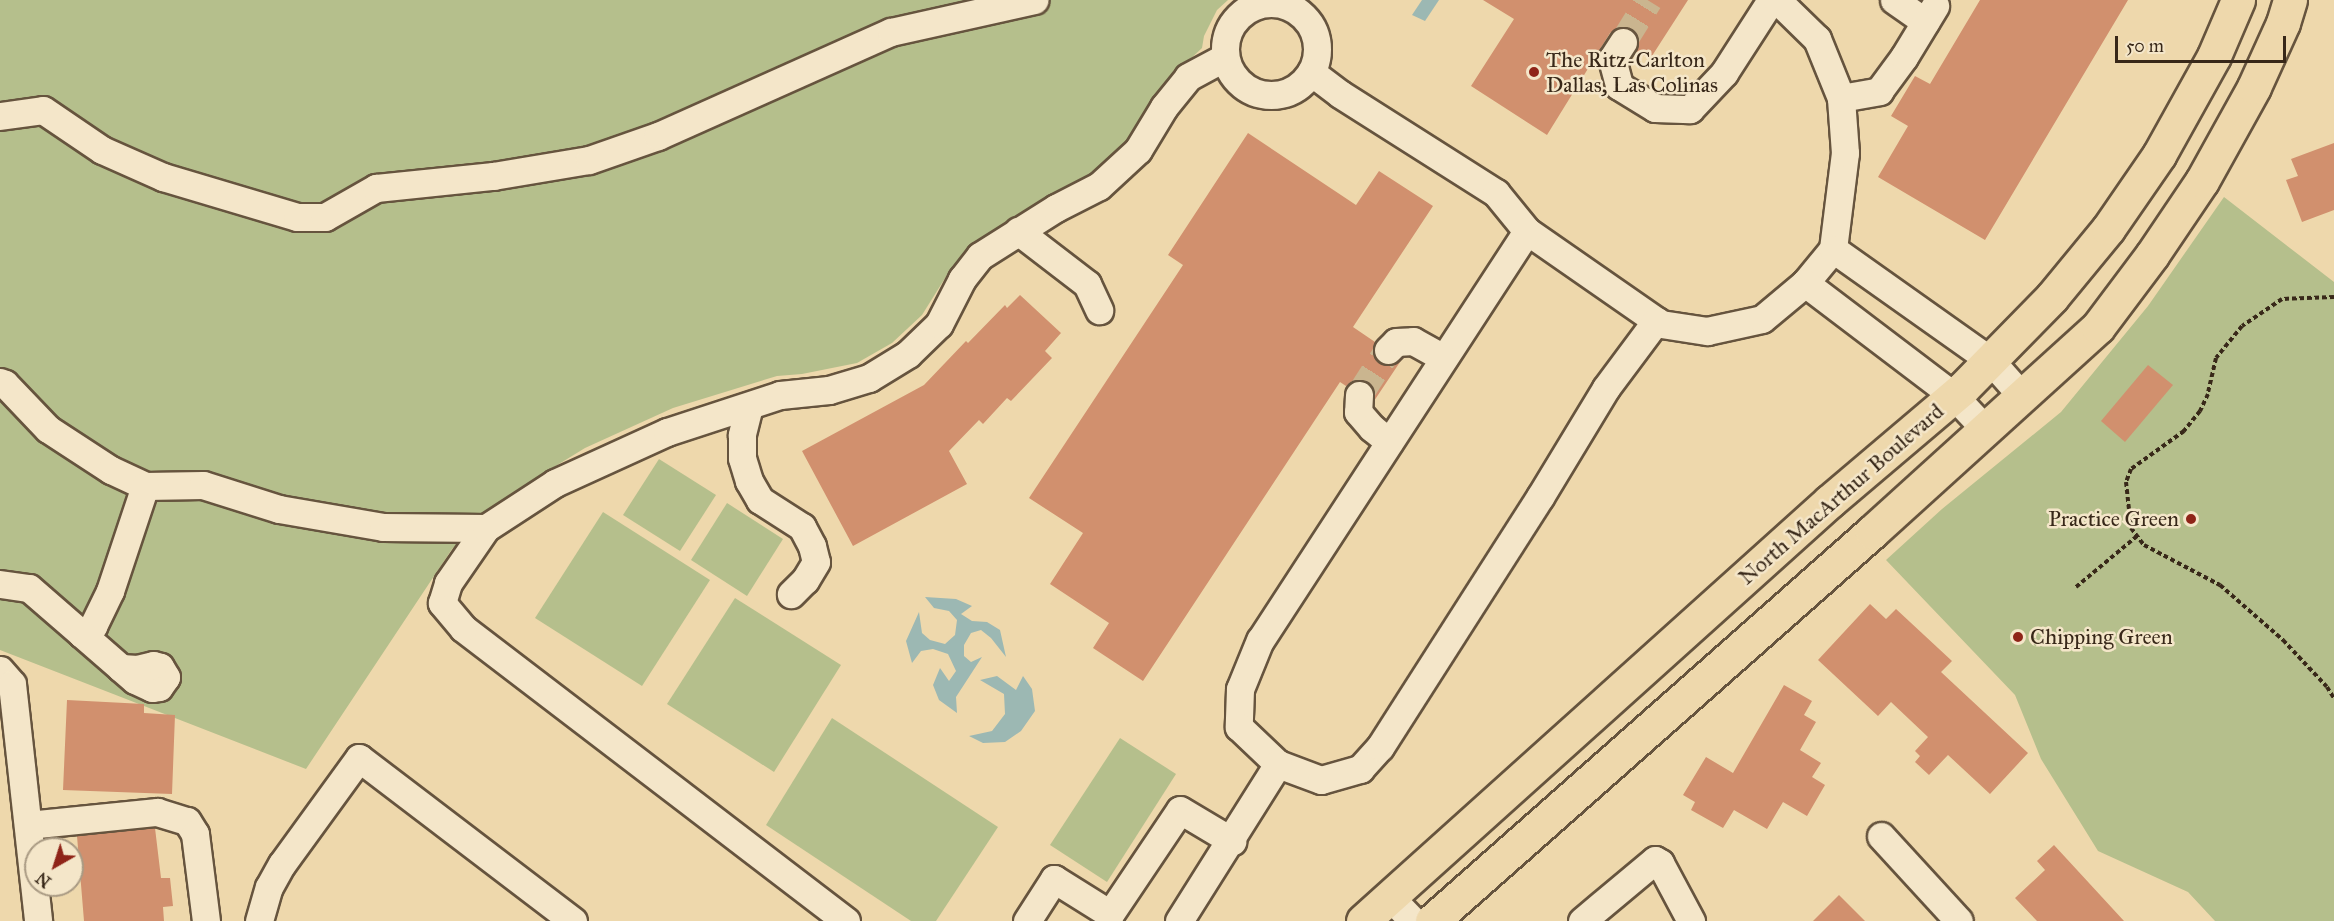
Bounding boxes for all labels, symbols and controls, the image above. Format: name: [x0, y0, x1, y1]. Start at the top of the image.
scale bar: [2118, 24, 2289, 62]
text: 50 m: [2126, 35, 2164, 57]
place label: The Ritz-Carlton Dallas, Las Colinas: [1546, 46, 1718, 98]
marker: The Ritz-Carlton Dallas, Las Colinas: [1527, 65, 1541, 79]
street label: North MacArthur Boulevard: [1733, 398, 1949, 590]
place label: Practice Green: [2048, 506, 2179, 532]
marker: Practice Green: [2184, 512, 2198, 526]
place label: Chipping Green: [2030, 624, 2173, 650]
marker: Chipping Green: [2011, 630, 2025, 644]
north arrow: [24, 837, 84, 897]
text: N: [32, 868, 55, 891]

